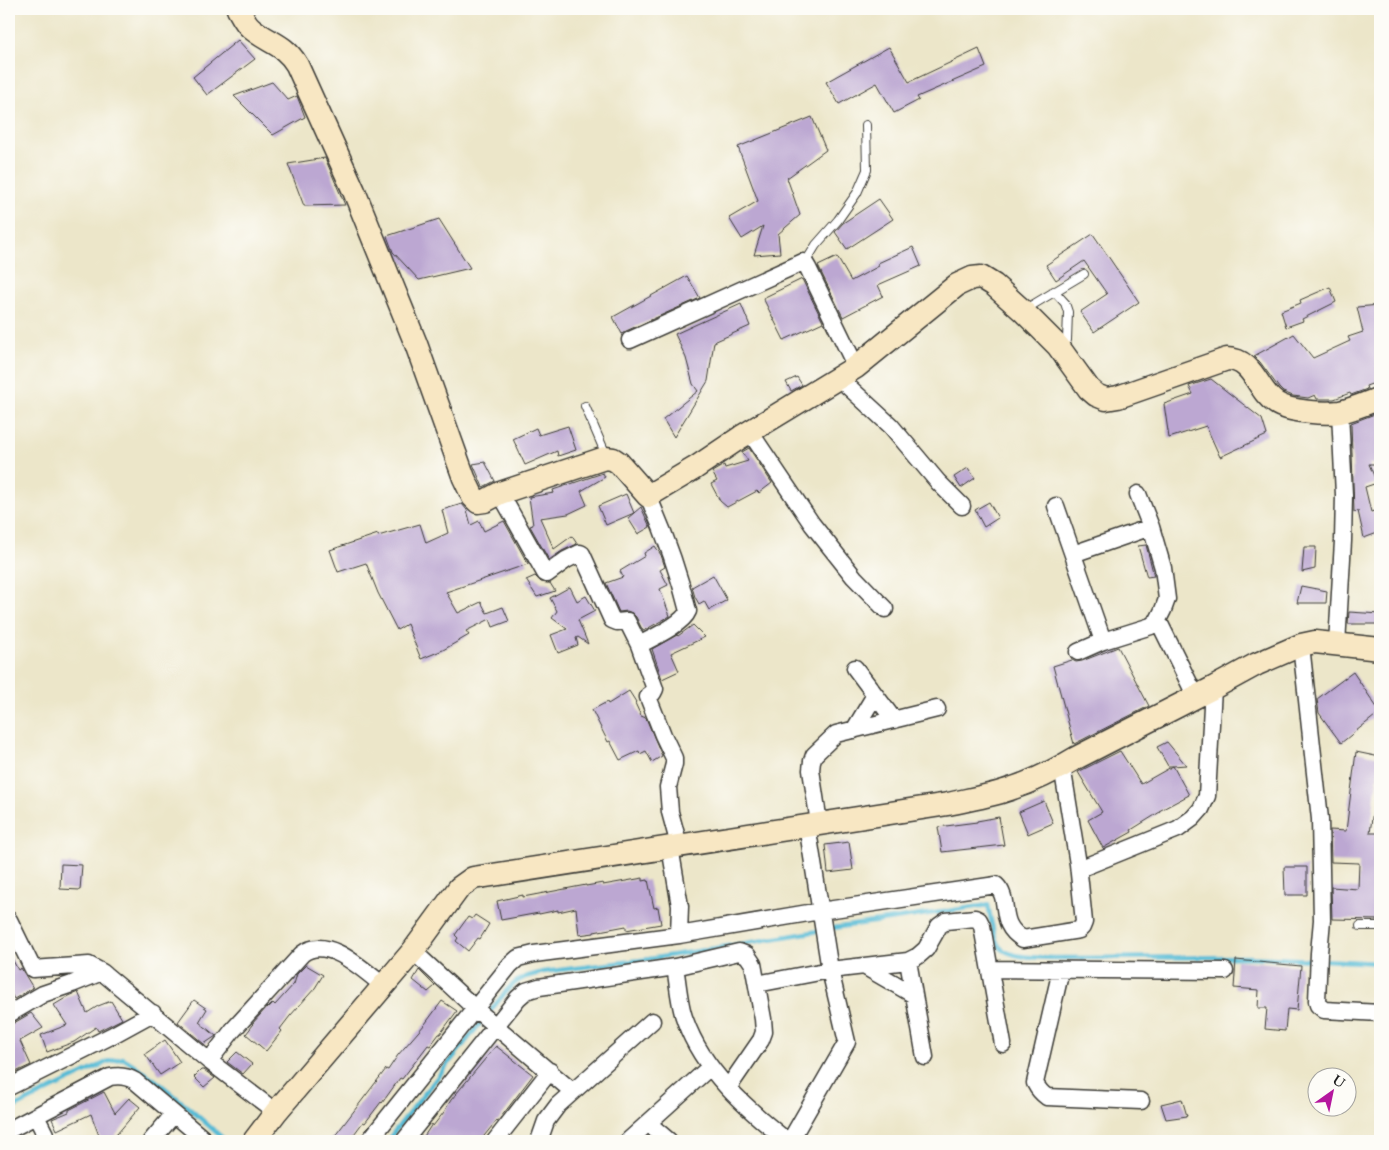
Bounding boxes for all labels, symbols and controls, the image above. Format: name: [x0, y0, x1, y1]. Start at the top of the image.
north arrow: [1306, 1068, 1356, 1118]
text: U: [1329, 1070, 1349, 1093]

